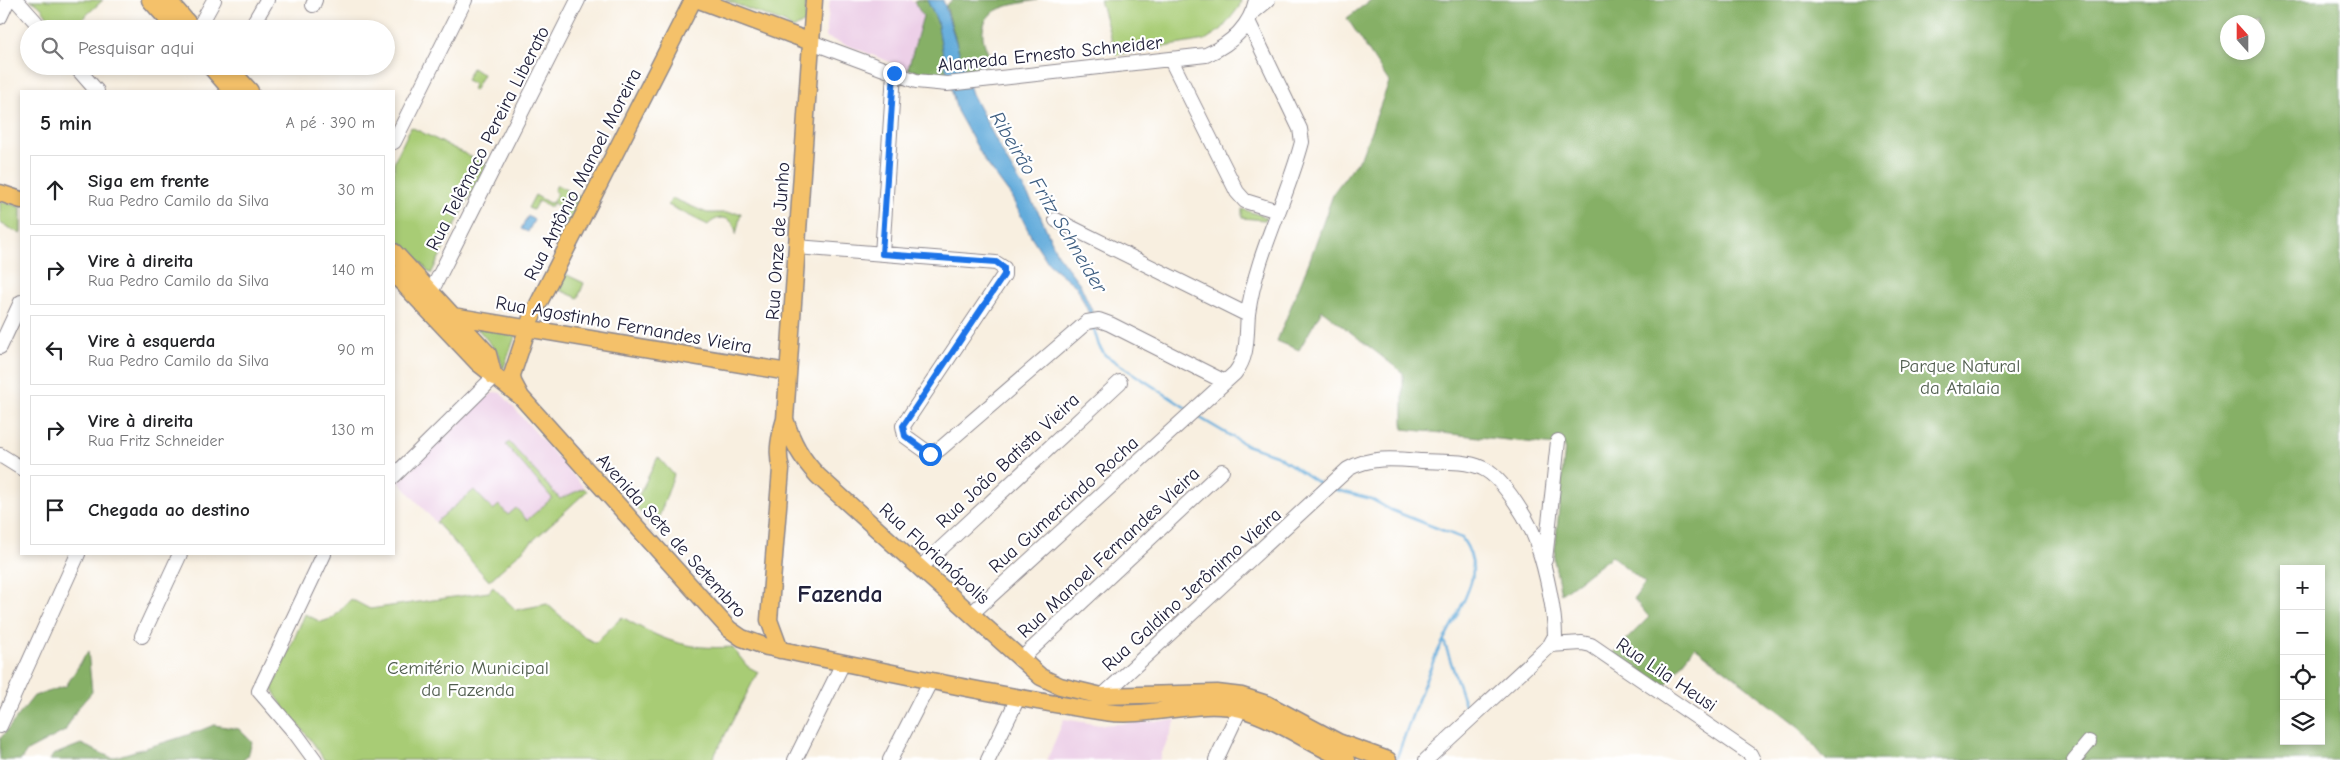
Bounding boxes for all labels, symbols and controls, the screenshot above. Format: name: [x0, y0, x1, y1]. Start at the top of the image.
north arrow: [2220, 15, 2265, 60]
search box: [20, 20, 395, 75]
street label: Rua Telêmaco Pereira Liberato: [422, 23, 554, 254]
street label: Alameda Ernesto Schneider: [937, 31, 1164, 77]
icon: search: [38, 34, 66, 62]
text: Pesquisar aqui: [78, 37, 194, 59]
route end: [883, 62, 906, 85]
street label: Rua Antônio Manoel Moreira: [520, 65, 646, 284]
water label: Ribeirão Fritz Schneider: [985, 107, 1112, 298]
text: 5 min: [40, 111, 92, 135]
text: A pé · 390 m: [285, 114, 375, 132]
street label: Rua Onze de Junho: [761, 161, 795, 321]
text: Siga em frente: [88, 170, 209, 192]
icon: ahead: [41, 176, 69, 204]
text: 30 m: [338, 181, 374, 199]
text: Rua Pedro Camilo da Silva: [88, 192, 269, 210]
text: Vire à direita: [88, 250, 193, 272]
icon: right: [41, 256, 69, 284]
text: 140 m: [332, 261, 374, 279]
text: Rua Pedro Camilo da Silva: [88, 272, 269, 290]
street label: Rua Agostinho Fernandes Vieira: [494, 292, 754, 358]
text: Vire à esquerda: [88, 330, 215, 352]
icon: left: [41, 336, 69, 364]
text: 90 m: [337, 341, 374, 359]
text: Rua Pedro Camilo da Silva: [88, 352, 269, 370]
park label: Parque Natural da Atalaia: [1900, 355, 2020, 399]
street label: Rua João Batista Vieira: [932, 389, 1084, 533]
text: Vire à direita: [88, 410, 193, 432]
icon: right: [41, 416, 69, 444]
text: 130 m: [331, 421, 374, 439]
text: Rua Fritz Schneider: [88, 432, 224, 450]
street label: Rua Gumercindo Rocha: [984, 432, 1143, 578]
route start: [919, 443, 942, 466]
street label: Avenida Sete de Setembro: [592, 449, 751, 622]
street label: Rua Manoel Fernandes Vieira: [1013, 463, 1204, 643]
icon: arrive: [41, 496, 69, 524]
street label: Rua Florianópolis: [875, 498, 994, 609]
text: Chegada ao destino: [88, 499, 250, 521]
street label: Rua Galdino Jerônimo Vieira: [1098, 503, 1286, 676]
map controls: [2280, 565, 2325, 745]
button: +: [2280, 565, 2325, 610]
district label: Fazenda: [797, 580, 883, 608]
button: −: [2280, 610, 2325, 655]
street label: Rua Lila Heusi: [1612, 633, 1721, 717]
button: locate: [2280, 655, 2325, 700]
park label: Cemitério Municipal da Fazenda: [387, 657, 549, 701]
button: layers: [2280, 700, 2325, 745]

